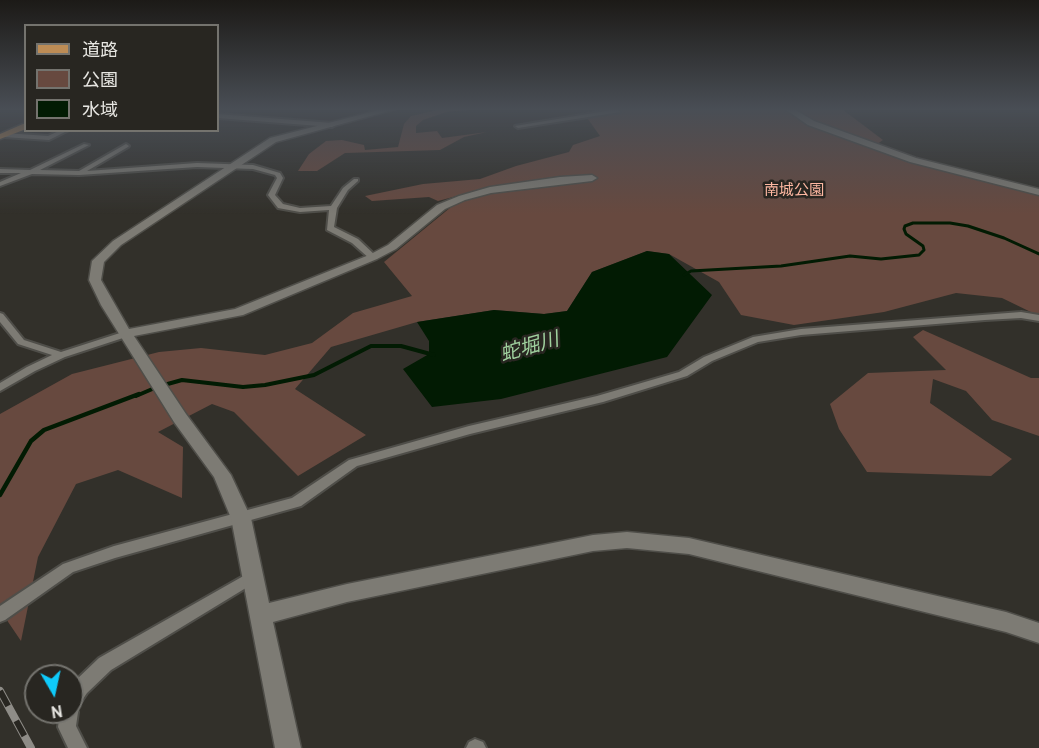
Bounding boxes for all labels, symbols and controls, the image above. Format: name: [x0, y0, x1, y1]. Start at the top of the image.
legend: [24, 24, 219, 132]
text: 道路: [82, 40, 118, 63]
text: 公園: [82, 70, 118, 93]
text: 水域: [82, 100, 118, 123]
park label: 南城公園: [764, 183, 824, 201]
water label: 蛇堀川: [498, 329, 562, 369]
north arrow: [24, 664, 84, 724]
text: N: [49, 699, 64, 721]

